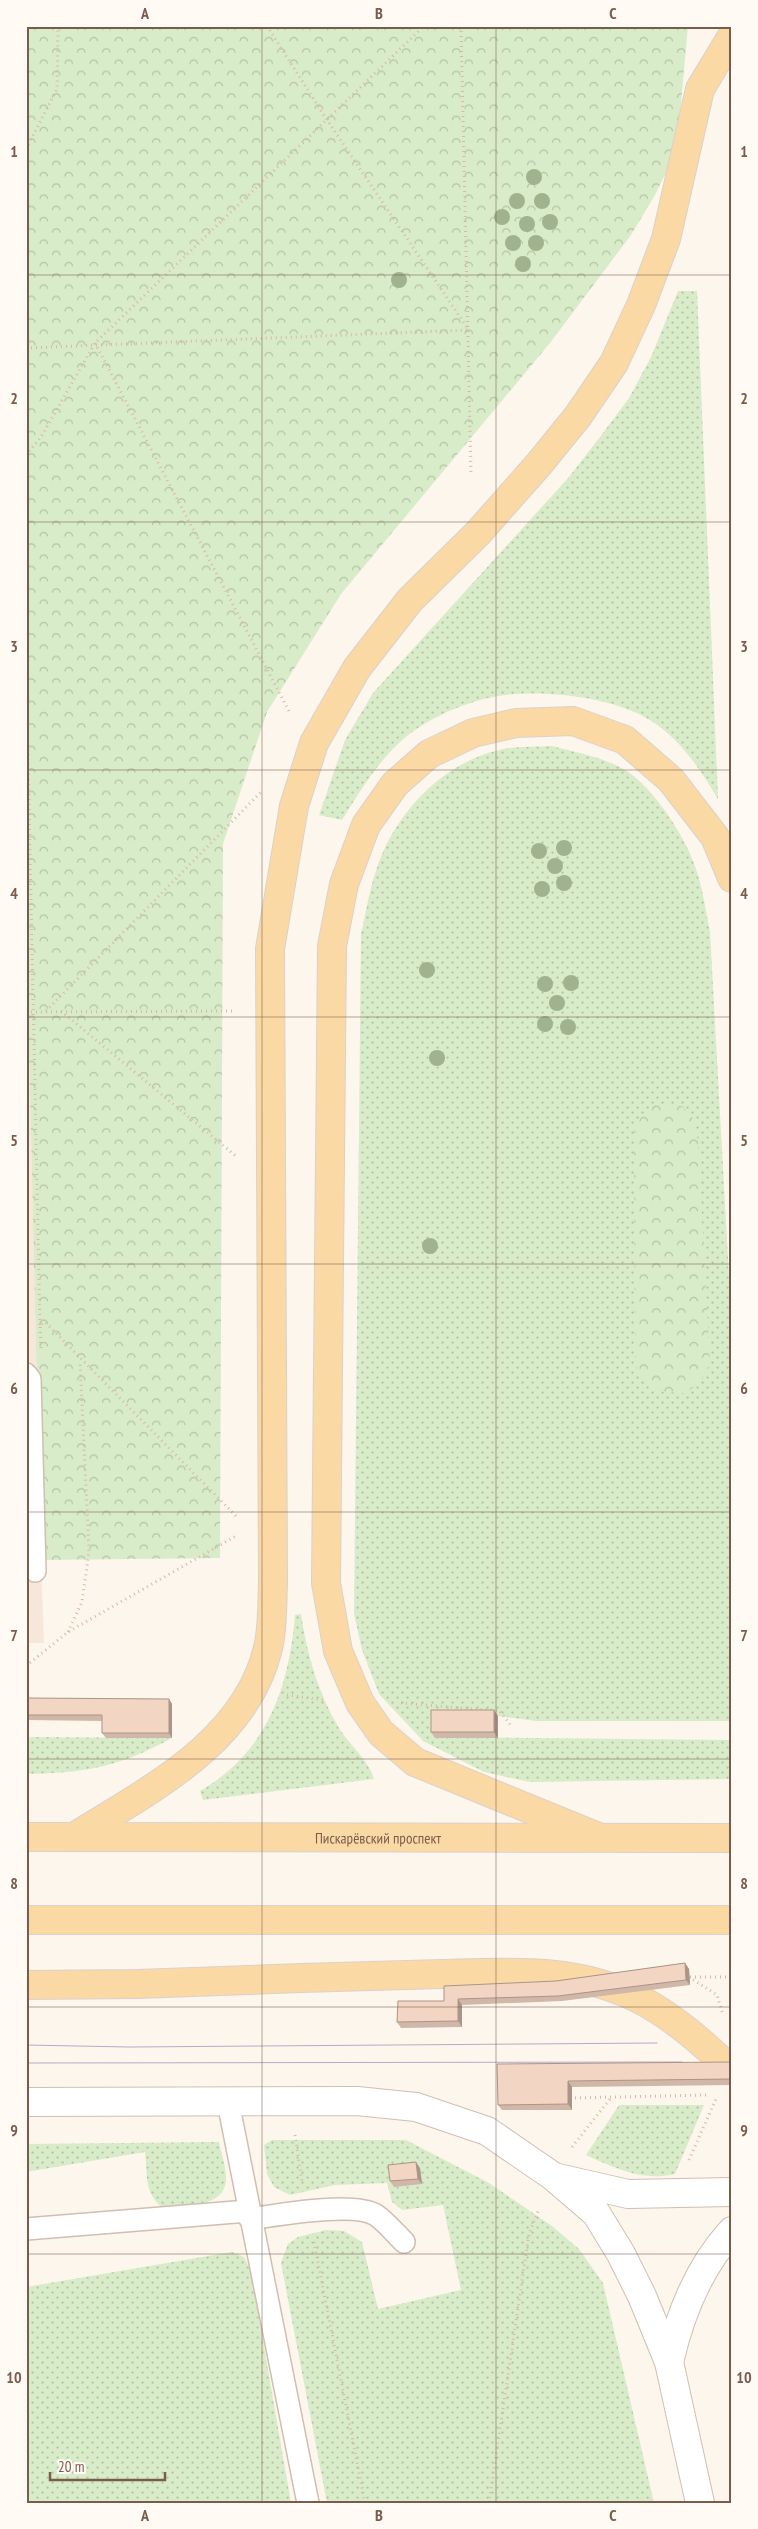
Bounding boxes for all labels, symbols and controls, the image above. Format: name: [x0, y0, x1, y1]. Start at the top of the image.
text: A: [140, 3, 150, 23]
text: B: [375, 3, 383, 23]
text: C: [609, 3, 617, 23]
text: 1: [10, 141, 18, 161]
text: 1: [740, 141, 748, 161]
text: 2: [10, 388, 18, 408]
text: 2: [740, 388, 748, 408]
text: 3: [10, 636, 18, 656]
text: 3: [740, 636, 748, 656]
text: 4: [10, 883, 18, 903]
text: 4: [740, 883, 748, 903]
text: 5: [10, 1130, 18, 1150]
text: 5: [740, 1130, 748, 1150]
text: 6: [10, 1378, 18, 1398]
text: 6: [740, 1378, 748, 1398]
text: 7: [10, 1625, 18, 1645]
text: 7: [740, 1625, 748, 1645]
street label: Пискарёвский проспект: [315, 1828, 441, 1847]
text: 8: [10, 1873, 18, 1893]
text: 8: [740, 1873, 748, 1893]
text: 9: [10, 2120, 18, 2140]
text: 9: [740, 2120, 748, 2140]
text: 10: [6, 2367, 22, 2387]
text: 10: [736, 2367, 752, 2387]
scale bar: [50, 2449, 165, 2481]
text: 20 m: [58, 2457, 84, 2476]
text: A: [140, 2505, 150, 2525]
text: B: [375, 2505, 383, 2525]
text: C: [609, 2505, 617, 2525]

